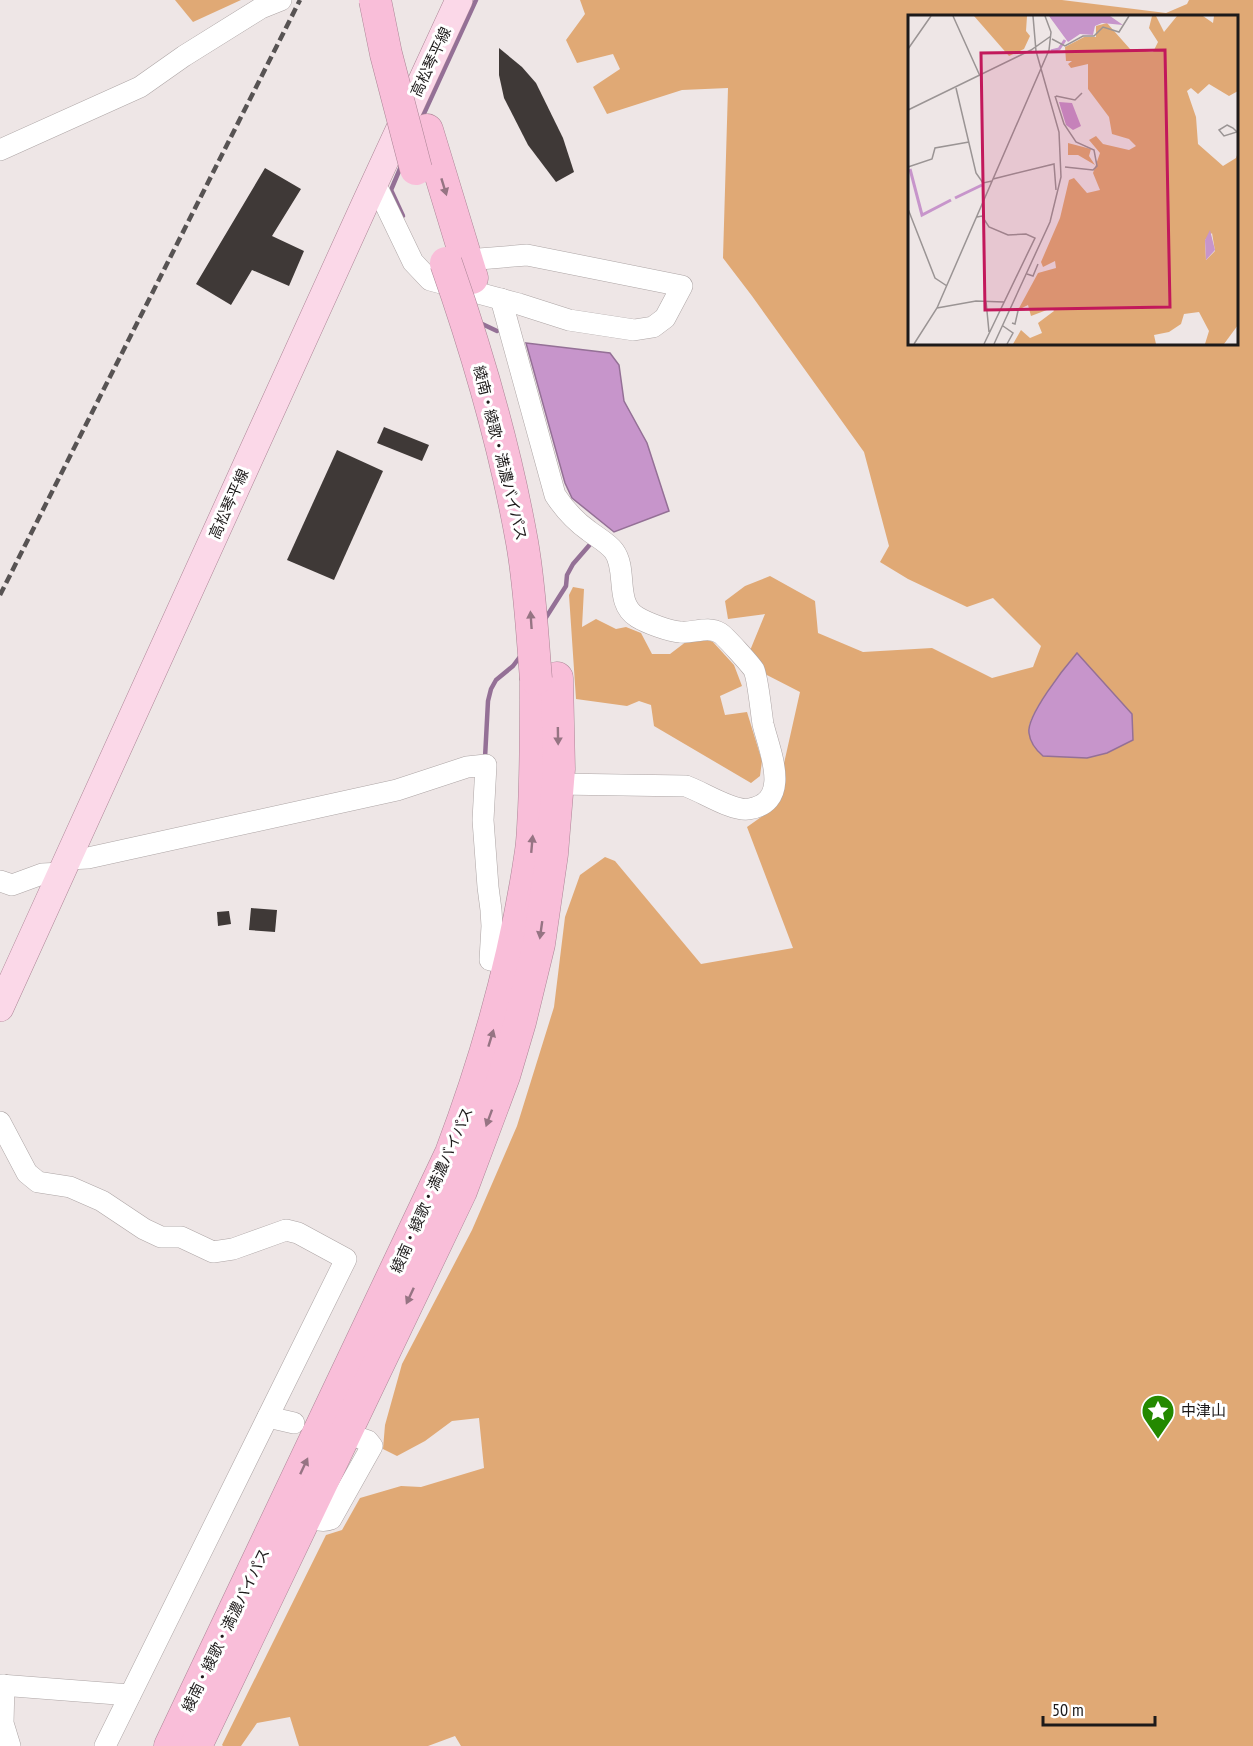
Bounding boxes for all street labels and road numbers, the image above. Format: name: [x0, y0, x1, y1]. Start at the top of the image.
street label: 高松琴平線: [406, 24, 455, 100]
street label: 綾南・綾歌・満濃バイパス: [470, 363, 531, 542]
street label: 高松琴平線: [205, 466, 252, 542]
street label: 綾南・綾歌・満濃バイパス: [386, 1104, 477, 1276]
street label: 綾南・綾歌・満濃バイパス: [178, 1545, 273, 1715]

